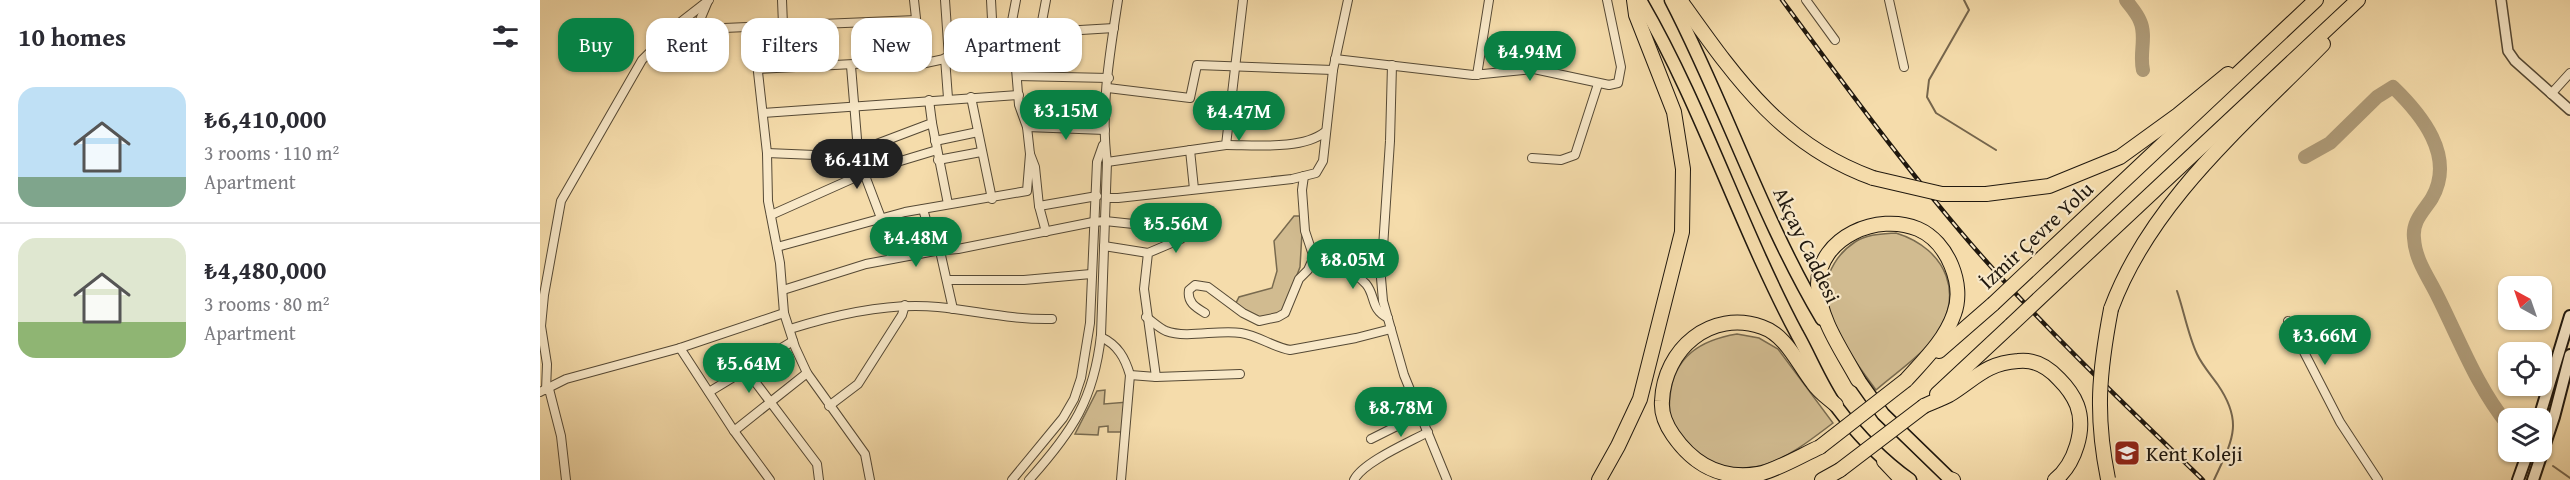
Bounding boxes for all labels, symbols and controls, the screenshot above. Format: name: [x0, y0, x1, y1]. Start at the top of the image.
text: 10 homes: [18, 17, 126, 56]
chip: Buy: [558, 18, 634, 72]
chip: Rent: [646, 18, 729, 72]
chip: Filters: [741, 18, 839, 72]
chip: New: [851, 18, 932, 72]
chip: Apartment: [944, 18, 1082, 72]
icon: filters: [489, 20, 522, 53]
pin: ₺4.94M: [1481, 31, 1579, 82]
text: ₺4.94M: [1498, 36, 1562, 65]
pin: ₺3.15M: [1017, 90, 1115, 141]
pin: ₺4.47M: [1190, 91, 1288, 142]
text: ₺3.15M: [1034, 95, 1098, 124]
text: ₺4.47M: [1207, 96, 1271, 125]
text: ₺6,410,000: [204, 99, 326, 138]
icon: home: [66, 111, 138, 183]
text: 3 rooms · 110 m²: [204, 138, 339, 167]
pin: ₺6.41M: [808, 139, 906, 190]
text: ₺6.41M: [825, 144, 889, 173]
text: Apartment: [204, 167, 296, 196]
street label: İzmir Çevre Yolu: [1972, 173, 2100, 296]
street label: Akçay Caddesi: [1766, 182, 1848, 308]
pin: ₺5.56M: [1127, 203, 1225, 254]
text: ₺5.56M: [1144, 208, 1208, 237]
pin: ₺4.48M: [867, 217, 965, 268]
text: ₺4.48M: [884, 222, 948, 251]
pin: ₺8.05M: [1304, 239, 1402, 290]
text: ₺8.05M: [1321, 244, 1385, 273]
text: ₺4,480,000: [204, 250, 326, 289]
icon: home: [66, 262, 138, 334]
north arrow: [2498, 276, 2552, 330]
map controls: [2498, 276, 2552, 462]
text: 3 rooms · 80 m²: [204, 289, 330, 318]
pin: ₺3.66M: [2276, 315, 2374, 366]
text: Apartment: [204, 318, 296, 347]
text: ₺3.66M: [2293, 320, 2357, 349]
button: locate: [2498, 342, 2552, 396]
pin: ₺5.64M: [700, 343, 798, 394]
text: ₺5.64M: [717, 348, 781, 377]
pin: ₺8.78M: [1352, 387, 1450, 438]
text: ₺8.78M: [1369, 392, 1433, 421]
button: layers: [2498, 408, 2552, 462]
school or university icon: Kent Koleji: [2112, 438, 2142, 468]
place label: Kent Koleji: [2146, 438, 2243, 469]

